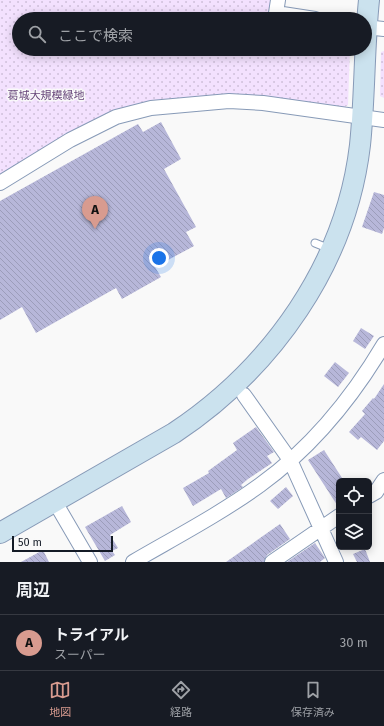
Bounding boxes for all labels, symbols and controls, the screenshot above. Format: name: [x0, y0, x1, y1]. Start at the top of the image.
search box: [12, 12, 372, 56]
icon: search: [26, 23, 48, 45]
text: ここで検索: [58, 27, 133, 45]
park label: 葛城大規模緑地: [8, 89, 85, 102]
pin: A: [82, 196, 108, 229]
your location: [149, 248, 169, 268]
map controls: [336, 478, 372, 550]
button: locate: [336, 478, 372, 514]
button: layers: [336, 514, 372, 550]
scale bar: [12, 534, 113, 553]
text: 50 m: [18, 536, 42, 549]
text: 周辺: [16, 580, 50, 601]
text: トライアル: [54, 626, 129, 644]
text: A: [25, 635, 33, 650]
text: 30 m: [340, 635, 368, 650]
text: スーパー: [54, 647, 106, 662]
tab: 地図: [49, 679, 71, 719]
tab: 経路: [170, 679, 192, 719]
tab: 保存済み: [291, 679, 335, 719]

